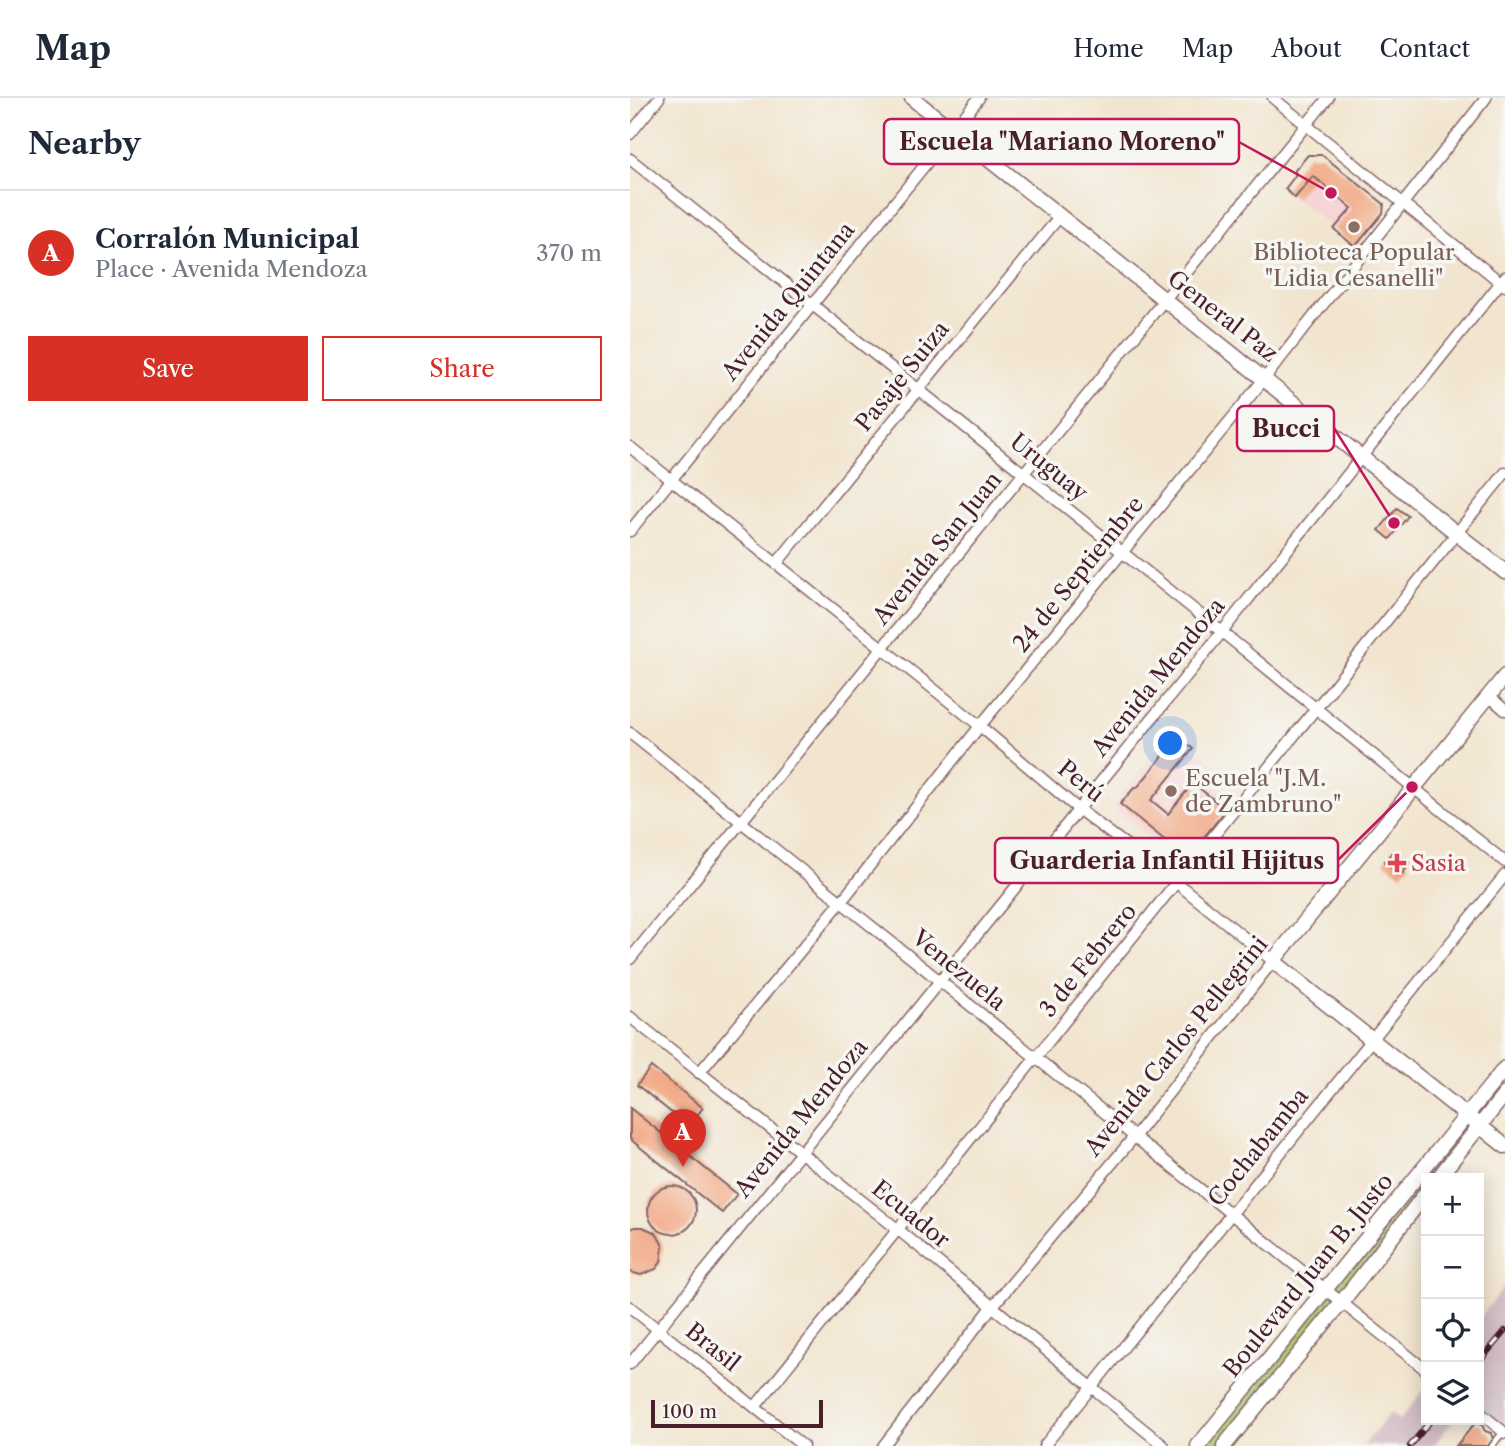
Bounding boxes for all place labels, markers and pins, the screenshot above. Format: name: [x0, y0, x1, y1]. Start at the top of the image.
callout: Escuela "Mariano Moreno": [884, 119, 1239, 164]
marker: Biblioteca Popular "Lidia Cesanelli": [1346, 219, 1362, 235]
place label: Biblioteca Popular "Lidia Cesanelli": [1253, 238, 1455, 292]
callout: Bucci: [1237, 406, 1334, 451]
place label: Escuela "J.M. de Zambruno": [1185, 764, 1341, 818]
marker: Escuela "J.M. de Zambruno": [1163, 783, 1179, 799]
callout: Guarderia Infantil Hijitus: [995, 838, 1338, 883]
place label: Sasia: [1411, 849, 1467, 877]
marker: Sasia: [1389, 855, 1405, 871]
pin: A: [660, 1109, 706, 1167]

